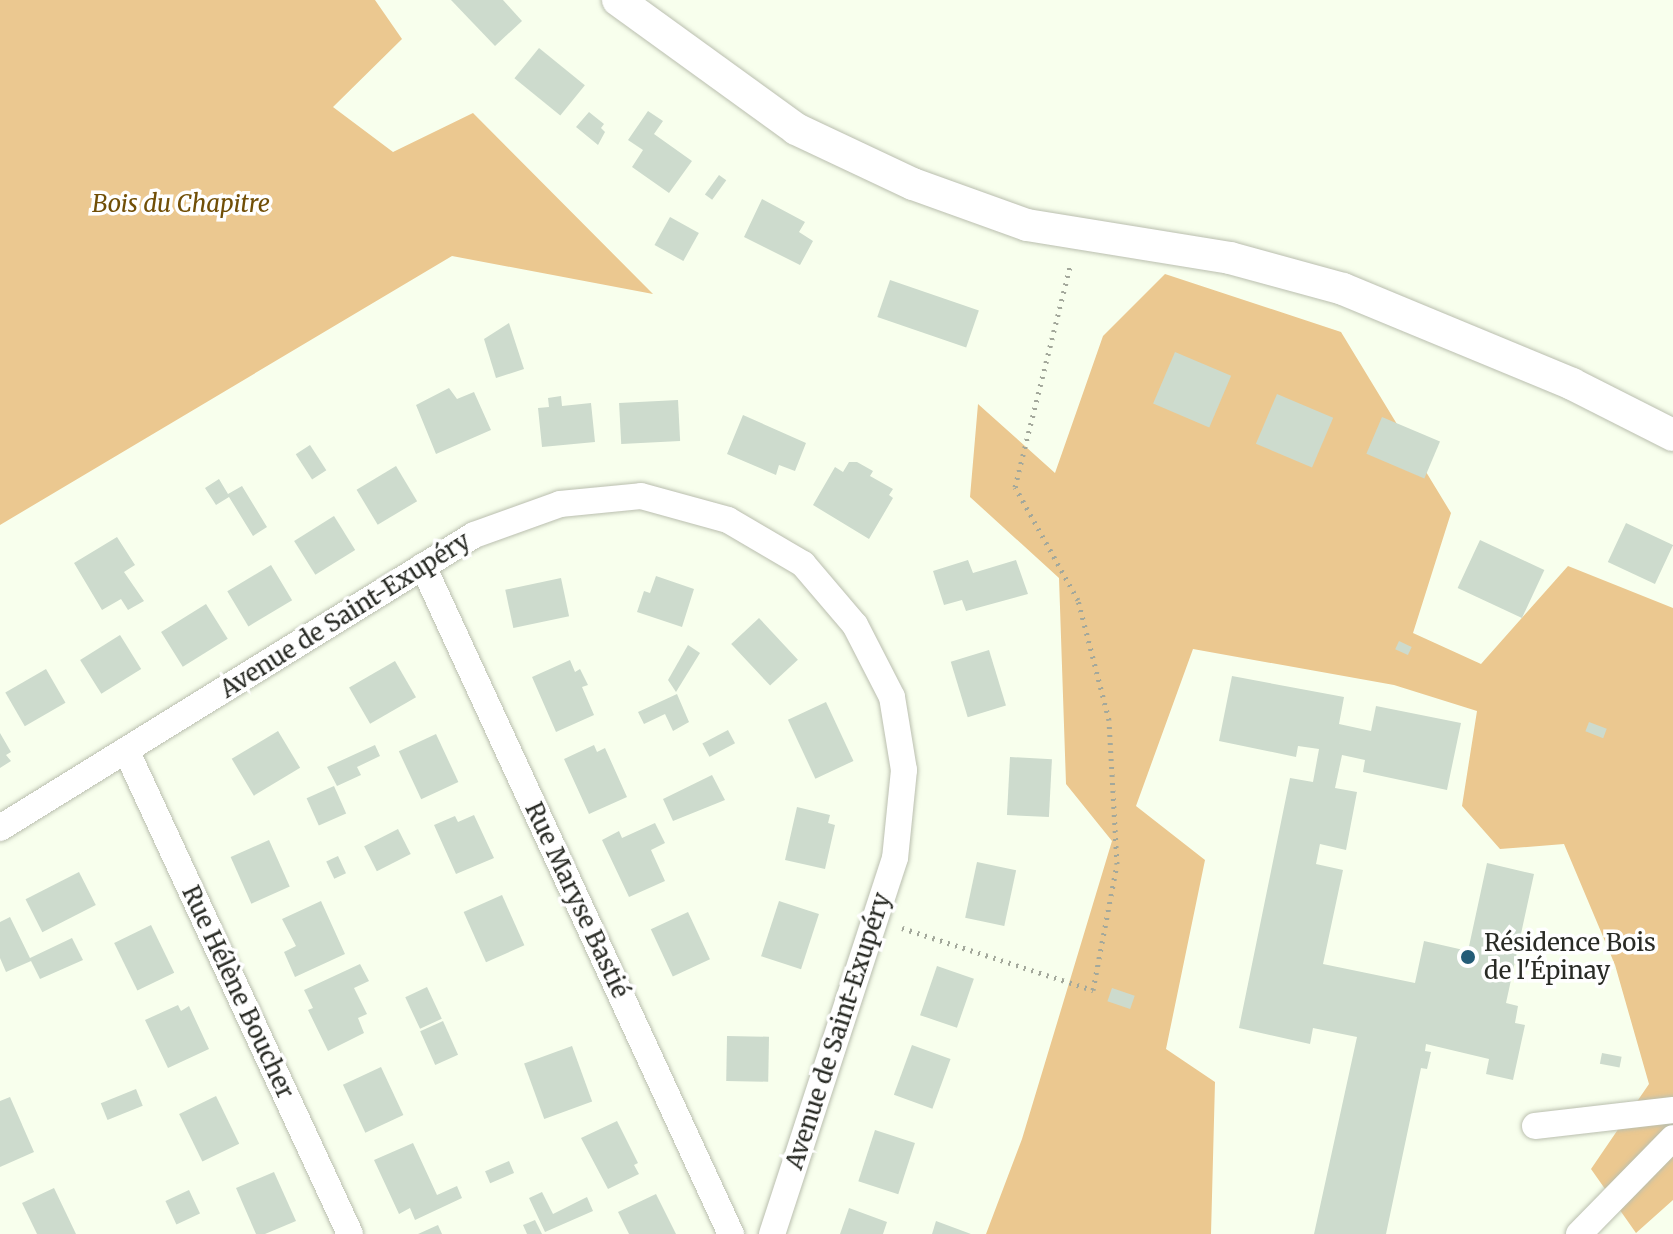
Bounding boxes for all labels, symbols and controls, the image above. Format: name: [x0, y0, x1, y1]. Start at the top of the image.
park label: Bois du Chapitre: [92, 190, 270, 218]
street label: Avenue de Saint-Exupéry: [215, 526, 475, 704]
street label: Rue Maryse Bastié: [519, 798, 635, 1002]
street label: Rue Hélène Boucher: [176, 881, 300, 1103]
street label: Avenue de Saint-Exupéry: [780, 889, 896, 1173]
place label: Résidence Bois de l'Épinay: [1484, 929, 1656, 985]
marker: Résidence Bois de l'Épinay: [1459, 948, 1477, 966]

